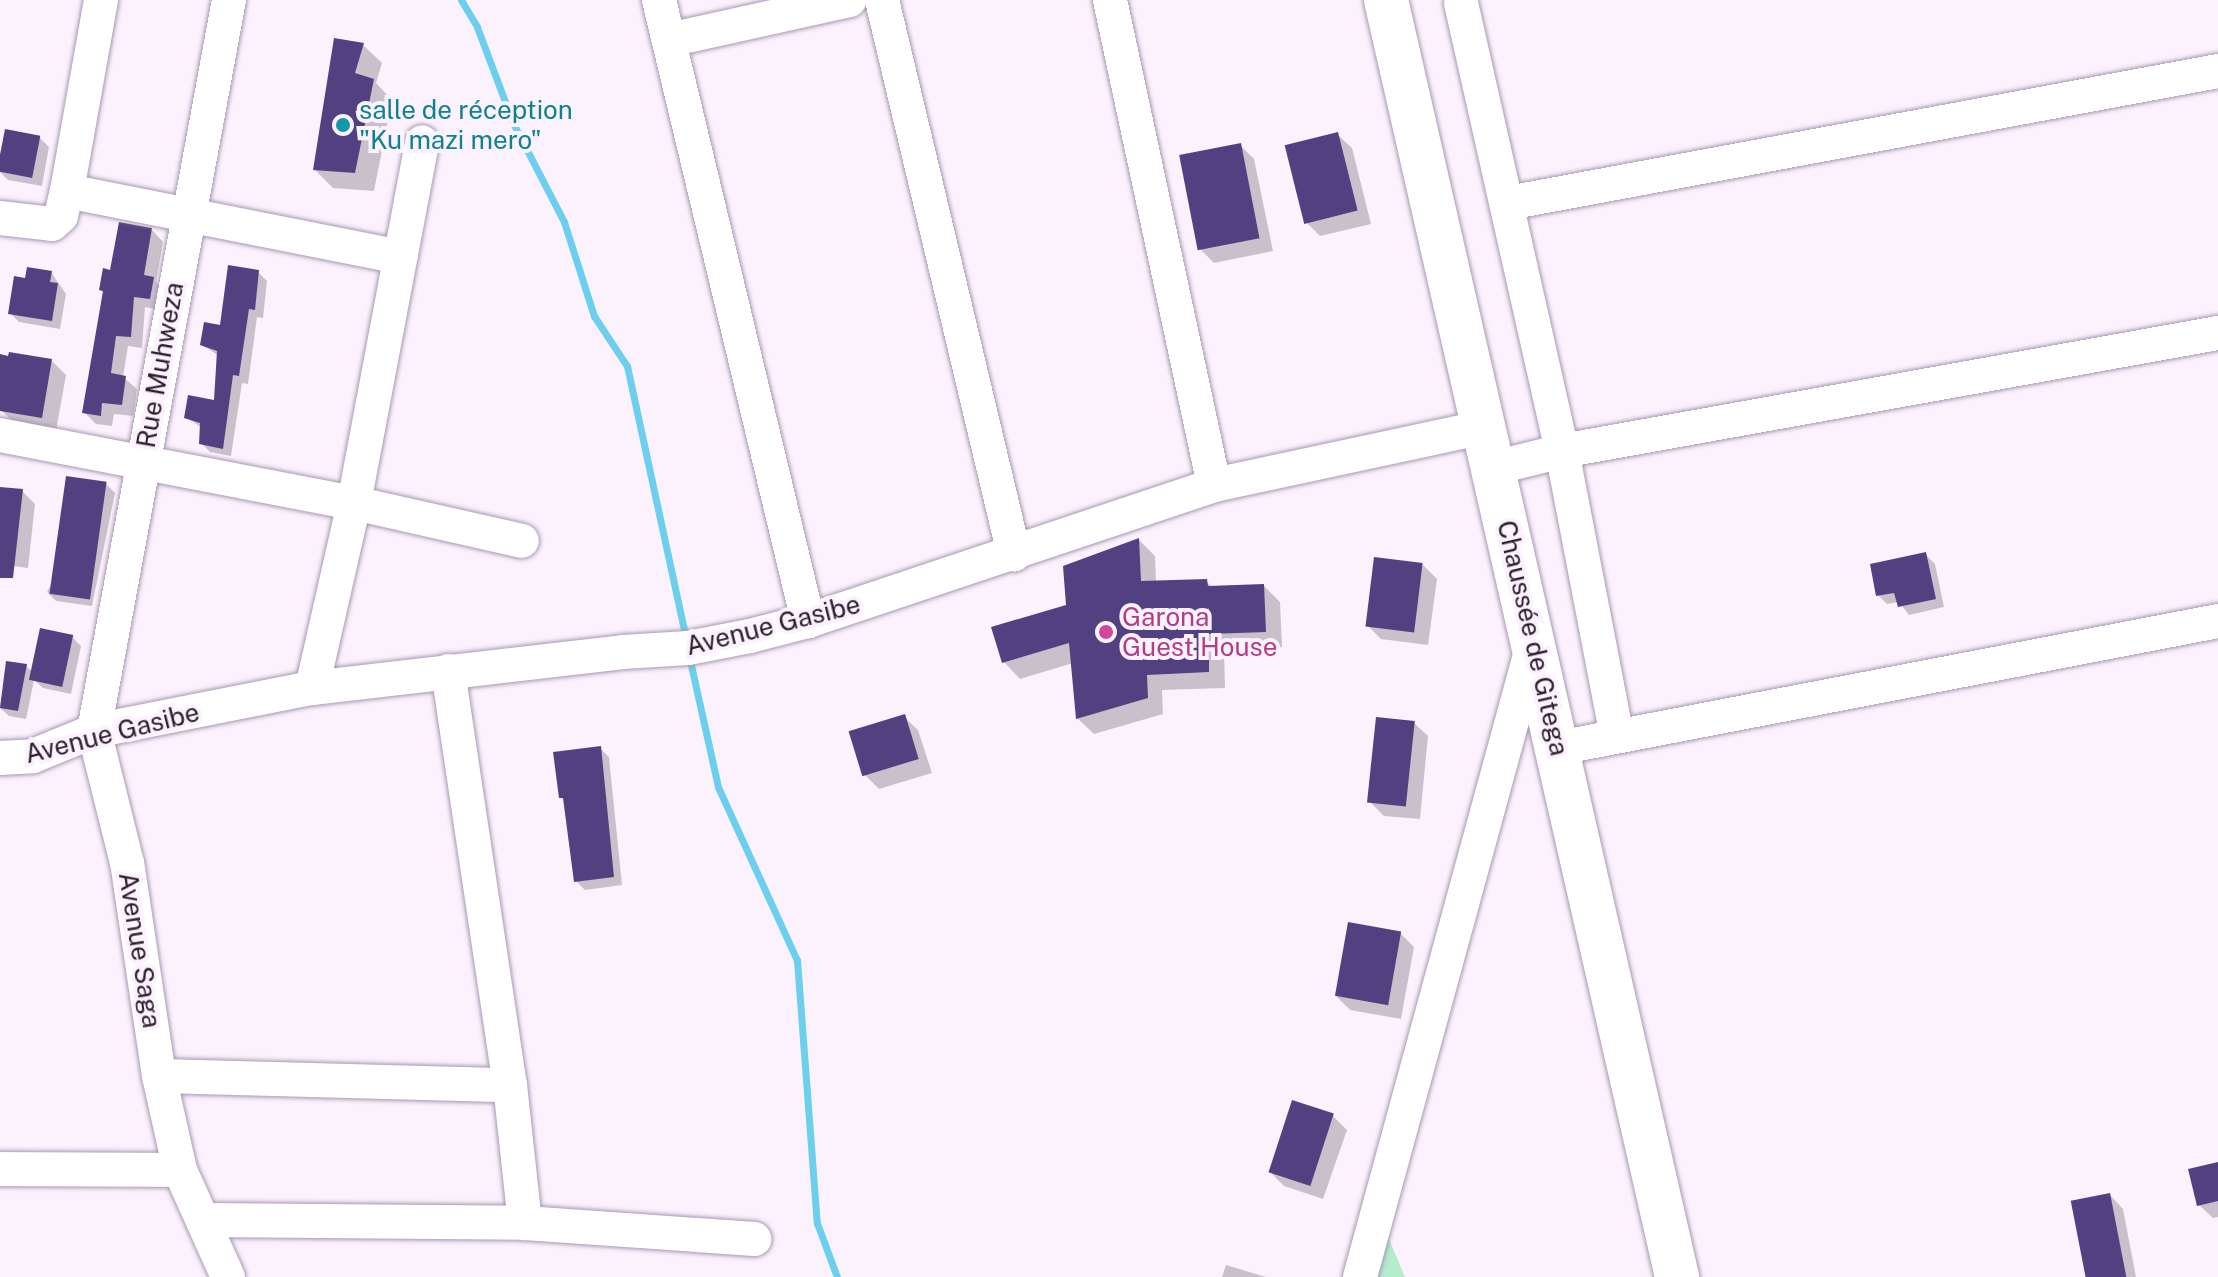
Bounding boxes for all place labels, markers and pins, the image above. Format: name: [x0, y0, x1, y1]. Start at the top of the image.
place label: salle de réception "Ku mazi mero": [359, 94, 573, 156]
marker: salle de réception "Ku mazi mero": [334, 116, 352, 134]
place label: Garona Guest House: [1122, 601, 1277, 662]
marker: Garona Guest House: [1097, 623, 1115, 641]

